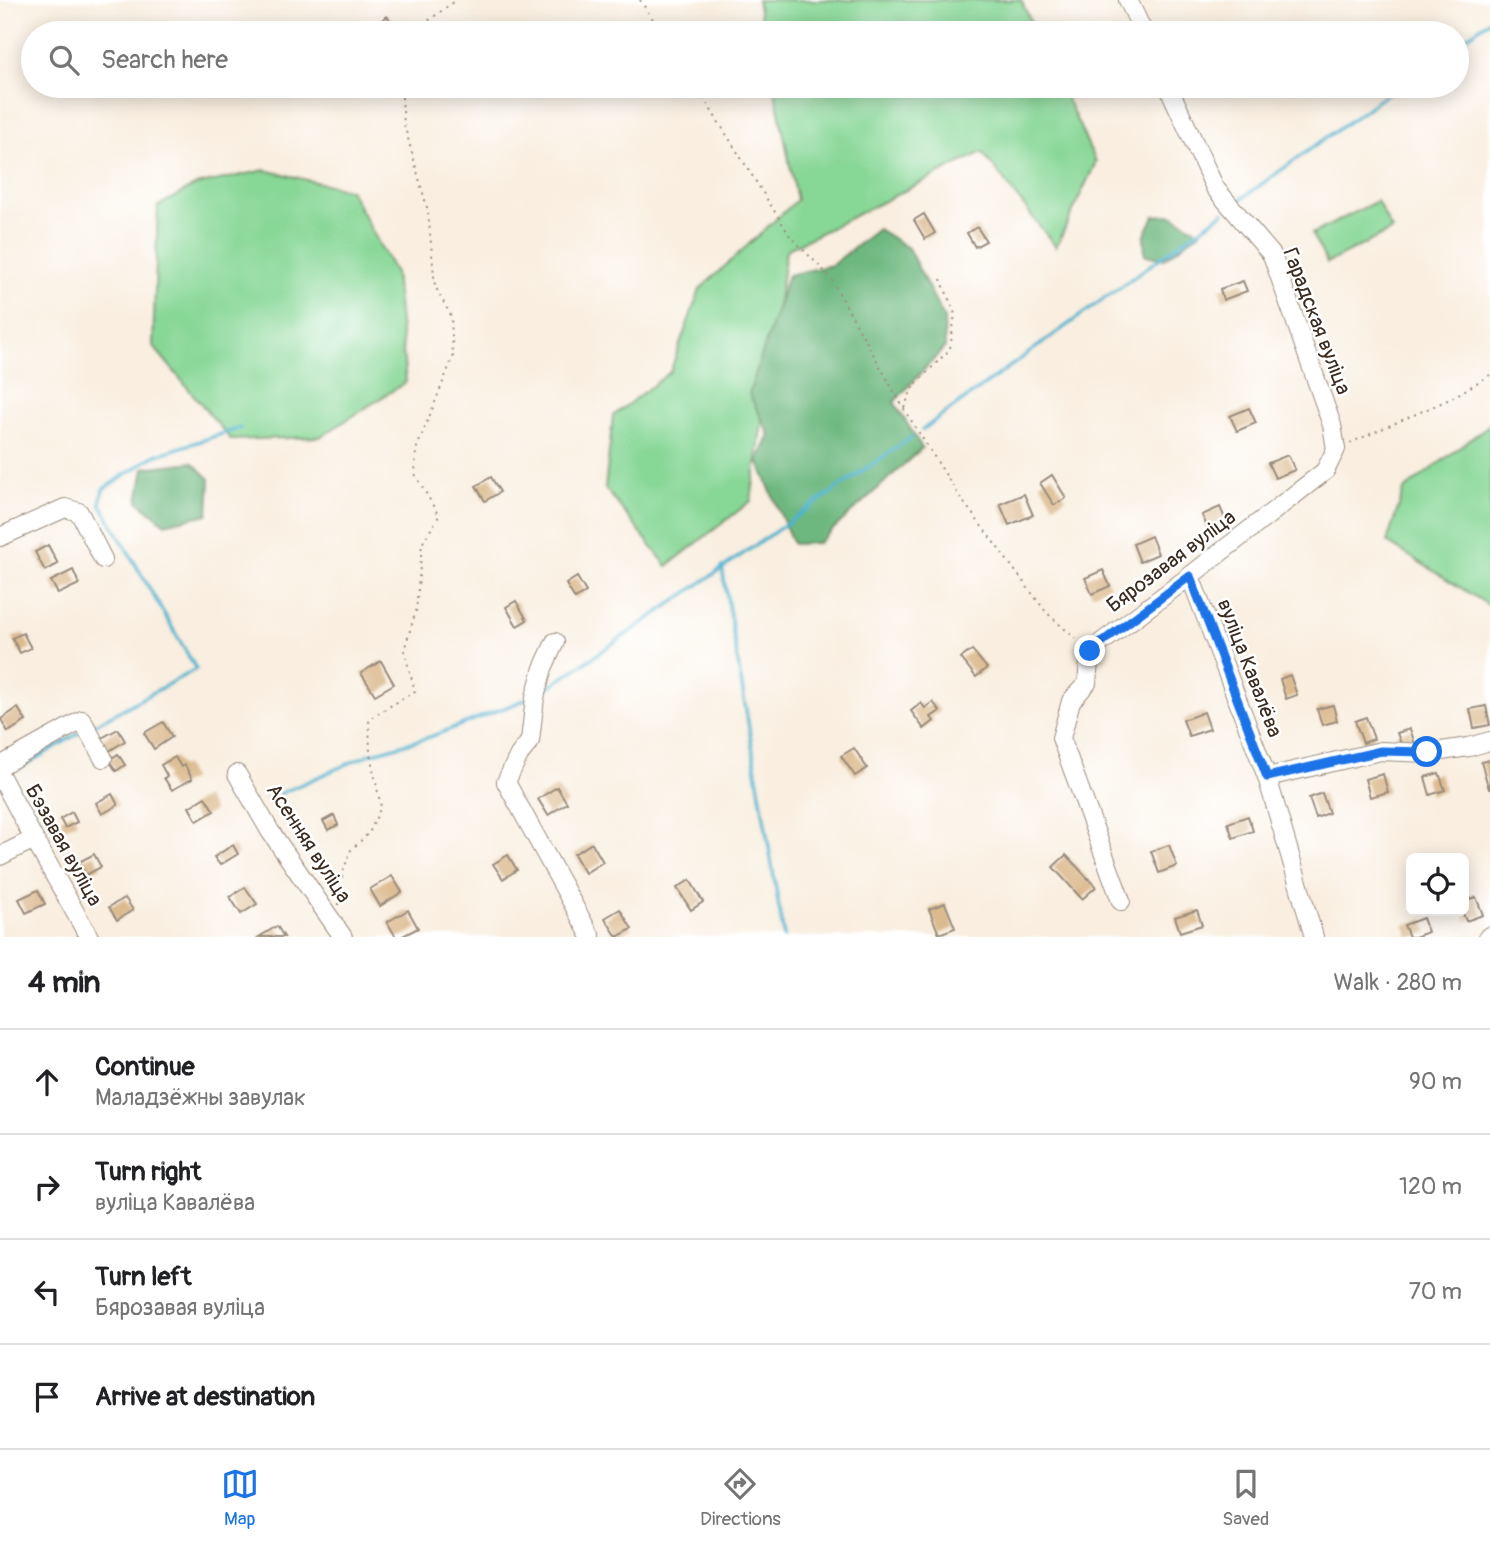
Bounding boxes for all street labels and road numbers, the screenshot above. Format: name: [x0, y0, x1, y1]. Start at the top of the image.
street label: Гарадская вуліца: [1276, 244, 1357, 398]
street label: Бярозавая вуліца: [1101, 504, 1241, 619]
street label: вуліца Кавалёва: [1211, 595, 1288, 741]
street label: Асенняя вуліца: [260, 779, 357, 908]
street label: Бэзавая вуліца: [19, 780, 108, 911]

